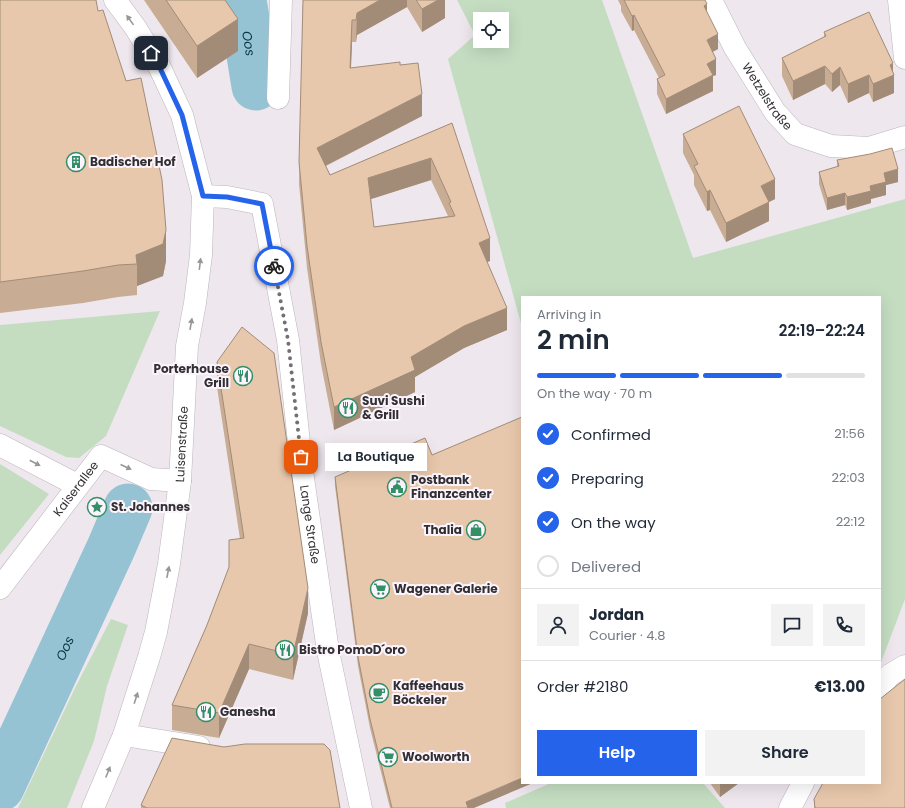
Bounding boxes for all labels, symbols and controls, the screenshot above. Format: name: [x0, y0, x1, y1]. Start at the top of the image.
map controls: [473, 12, 509, 48]
button: locate: [473, 12, 509, 48]
one-way arrow: [126, 15, 134, 25]
water label: Oos: [237, 29, 260, 58]
pin: [134, 36, 168, 70]
icon: home: [140, 42, 162, 64]
street label: Wetzelstraße: [738, 59, 796, 134]
building icon: Badischer Hof: [65, 151, 87, 173]
place label: Badischer Hof: [90, 153, 176, 170]
courier: [254, 246, 294, 286]
icon: bike: [263, 255, 285, 277]
one-way arrow: [196, 258, 203, 270]
text: Arriving in: [537, 305, 601, 324]
one-way arrow: [188, 318, 194, 330]
text: 22:19–22:24: [779, 320, 865, 341]
text: 2 min: [537, 322, 610, 358]
place label: Porterhouse Grill: [153, 360, 230, 391]
restaurant icon: Porterhouse Grill: [232, 365, 254, 387]
text: On the way · 70 m: [537, 384, 652, 403]
place label: Suvi Sushi & Grill: [362, 392, 425, 423]
restaurant icon: Suvi Sushi & Grill: [337, 397, 359, 419]
street label: Luisenstraße: [171, 406, 192, 483]
icon: check: [537, 423, 559, 445]
text: Confirmed: [571, 424, 651, 445]
text: 21:56: [834, 424, 865, 443]
pin: [284, 440, 318, 474]
callout: La Boutique: [325, 443, 427, 471]
icon: bag: [290, 446, 312, 468]
text: La Boutique: [337, 447, 415, 466]
street label: Kaiserallee: [49, 457, 102, 520]
one-way arrow: [29, 460, 41, 466]
one-way arrow: [120, 464, 131, 470]
icon: check: [537, 467, 559, 489]
text: Preparing: [571, 468, 644, 489]
text: 22:03: [831, 468, 865, 487]
place label: Postbank Finanzcenter: [411, 471, 492, 502]
public building icon: Postbank Finanzcenter: [386, 476, 408, 498]
street label: Lange Straße: [296, 484, 324, 565]
place icon: St. Johannes: [86, 496, 108, 518]
place label: St. Johannes: [111, 498, 191, 515]
icon: check: [537, 511, 559, 533]
text: On the way: [571, 512, 656, 533]
text: 22:12: [836, 512, 865, 531]
shop icon: Thalia: [465, 519, 487, 541]
place label: Thalia: [423, 521, 462, 538]
text: Delivered: [571, 556, 641, 577]
one-way arrow: [165, 566, 171, 578]
supermarket icon: Wagener Galerie: [369, 578, 391, 600]
place label: Wagener Galerie: [394, 580, 498, 597]
button: person: [537, 604, 579, 646]
text: Jordan: [589, 604, 644, 625]
button: chat: [771, 604, 813, 646]
button: phone: [823, 604, 865, 646]
text: Courier · 4.8: [589, 626, 665, 645]
water label: Oos: [51, 633, 79, 664]
restaurant icon: Bistro PomoD´oro: [274, 639, 296, 661]
place label: Bistro PomoD´oro: [299, 641, 405, 658]
text: Order #2180: [537, 676, 628, 697]
text: €13.00: [815, 676, 865, 697]
place label: Kaffeehaus Böckeler: [393, 677, 464, 708]
cafe icon: Kaffeehaus Böckeler: [368, 682, 390, 704]
one-way arrow: [133, 691, 139, 703]
restaurant icon: Ganesha: [195, 701, 217, 723]
place label: Ganesha: [220, 703, 276, 720]
button: Help: [537, 730, 697, 776]
button: Share: [705, 730, 865, 776]
supermarket icon: Woolworth: [377, 746, 399, 768]
place label: Woolworth: [402, 748, 470, 765]
one-way arrow: [106, 765, 112, 777]

